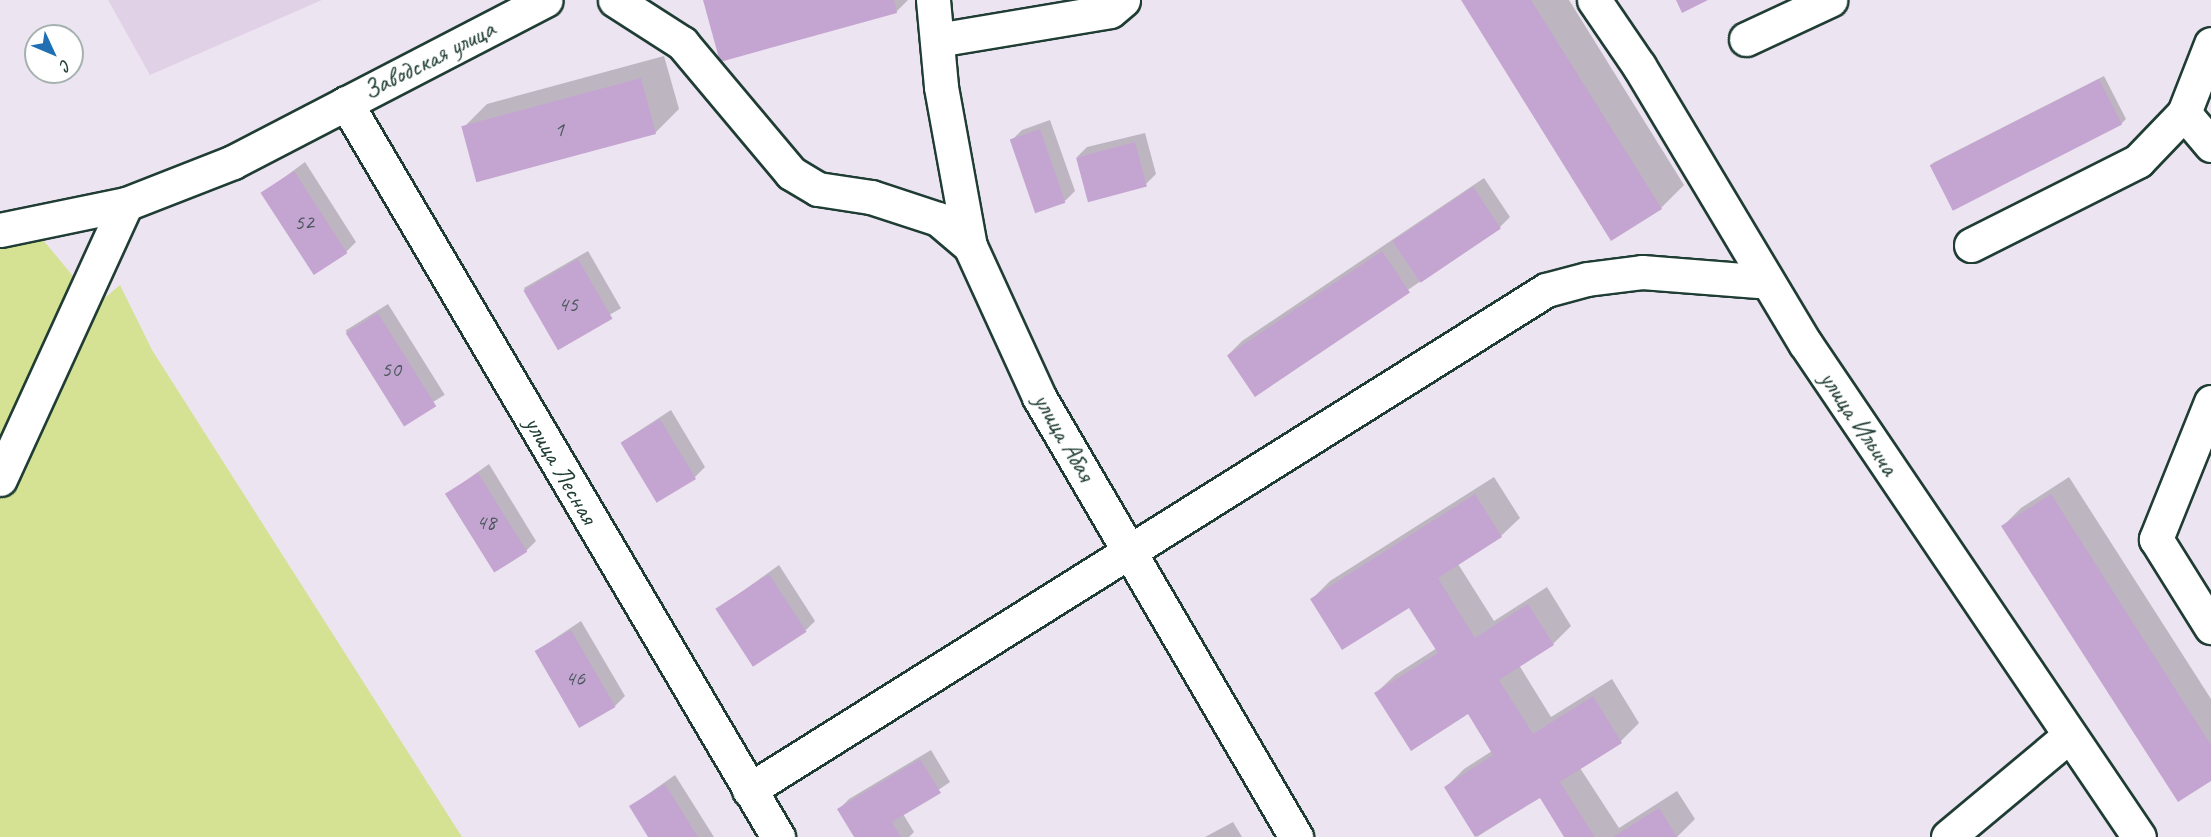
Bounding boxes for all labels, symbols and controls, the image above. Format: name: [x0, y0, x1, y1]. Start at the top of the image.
street label: Заводская улица: [357, 13, 501, 107]
north arrow: [24, 24, 84, 84]
text: С: [56, 55, 75, 75]
house number: 1: [554, 117, 564, 143]
house number: 52: [294, 210, 314, 236]
house number: 45: [558, 292, 578, 318]
house number: 50: [381, 357, 401, 383]
street label: улица Ильича: [1813, 366, 1905, 480]
street label: улица Абая: [1026, 387, 1102, 487]
street label: улица Лесная: [518, 411, 604, 529]
house number: 48: [476, 510, 496, 536]
house number: 46: [565, 666, 585, 692]

